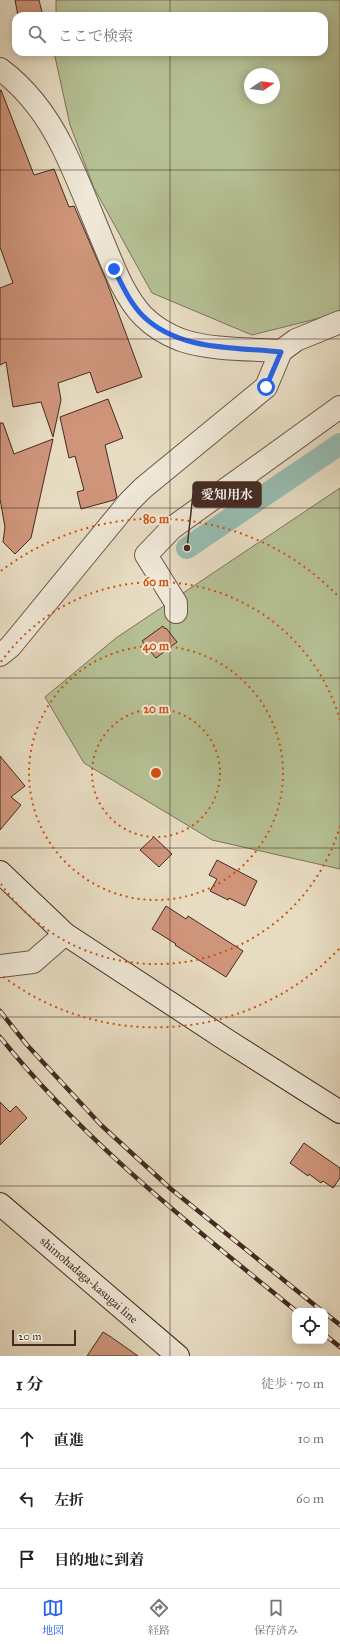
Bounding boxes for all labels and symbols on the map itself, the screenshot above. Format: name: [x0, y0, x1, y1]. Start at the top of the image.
north arrow: [244, 68, 280, 104]
route end: [105, 260, 123, 278]
route start: [257, 378, 275, 396]
callout: 愛知用水: [193, 482, 261, 507]
text: 愛知用水: [201, 487, 253, 503]
text: 80 m: [143, 512, 170, 526]
text: 60 m: [143, 575, 170, 589]
text: 40 m: [143, 639, 170, 654]
text: 20 m: [143, 702, 170, 716]
centre of rings: [149, 766, 163, 780]
street label: shimohadaga-kasugai line: [37, 1234, 141, 1327]
scale bar: [12, 1328, 76, 1347]

